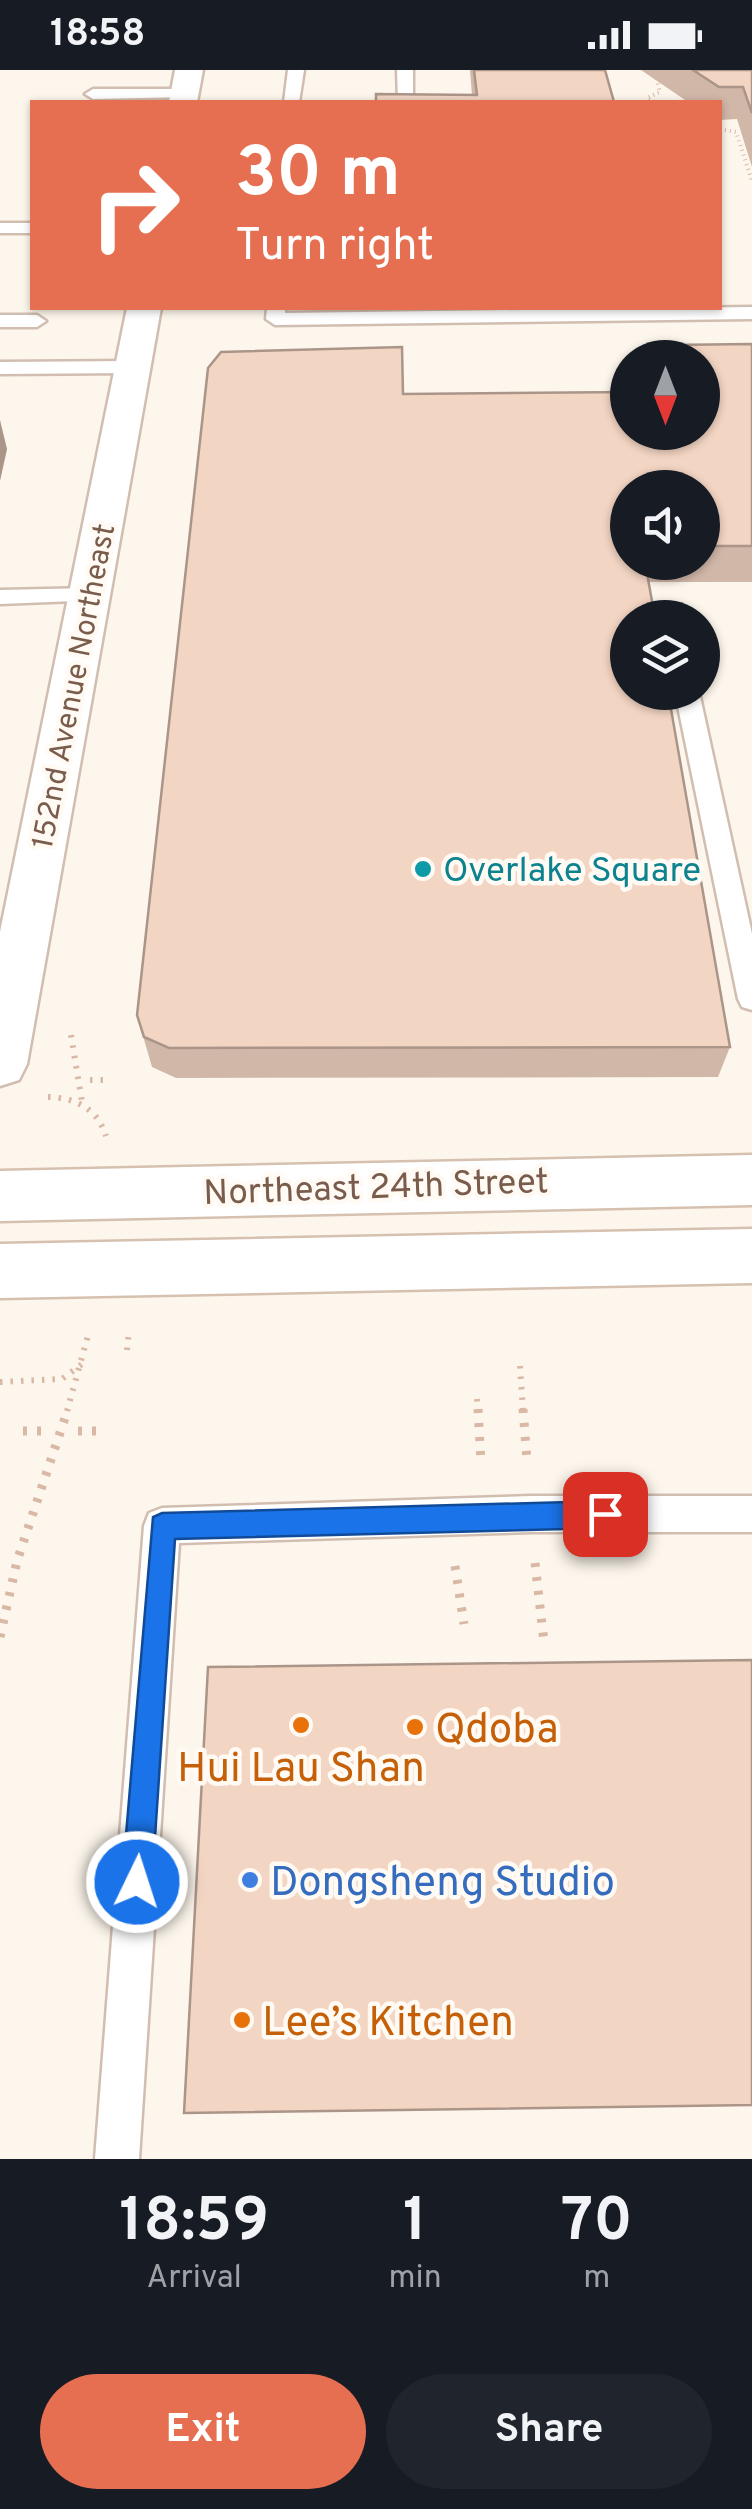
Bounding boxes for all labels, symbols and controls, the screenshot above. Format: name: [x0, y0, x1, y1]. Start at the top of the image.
text: 18:58: [50, 11, 145, 60]
text: 30 m: [235, 132, 401, 221]
icon: right: [70, 140, 200, 270]
text: Turn right: [235, 219, 434, 276]
north arrow: [610, 340, 720, 450]
map controls: [610, 340, 720, 710]
button: sound: [610, 470, 720, 580]
street label: 152nd Avenue Northeast: [26, 521, 125, 852]
button: layers: [610, 600, 720, 710]
place label: Overlake Square: [443, 850, 701, 894]
marker: Overlake Square: [412, 858, 434, 880]
street label: Northeast 24th Street: [203, 1161, 549, 1217]
pin: [563, 1472, 648, 1557]
icon: arrive: [578, 1487, 633, 1542]
place label: Qdoba: [435, 1705, 559, 1758]
marker: Hui Lau Shan: [290, 1714, 312, 1736]
marker: Qdoba: [404, 1716, 426, 1738]
place label: Hui Lau Shan: [177, 1744, 425, 1797]
position arrow: [85, 1830, 189, 1934]
place label: Dongsheng Studio: [270, 1858, 615, 1911]
marker: Dongsheng Studio: [239, 1869, 261, 1891]
place label: Lee’s Kitchen: [262, 1998, 514, 2051]
marker: Lee’s Kitchen: [231, 2009, 253, 2031]
text: 18:59: [119, 2186, 269, 2262]
text: 1: [403, 2186, 427, 2262]
text: 70: [561, 2186, 633, 2262]
text: Arrival: [147, 2259, 242, 2299]
text: min: [388, 2259, 442, 2299]
text: m: [583, 2259, 610, 2299]
button: Exit: [40, 2374, 366, 2489]
button: Share: [386, 2374, 712, 2489]

